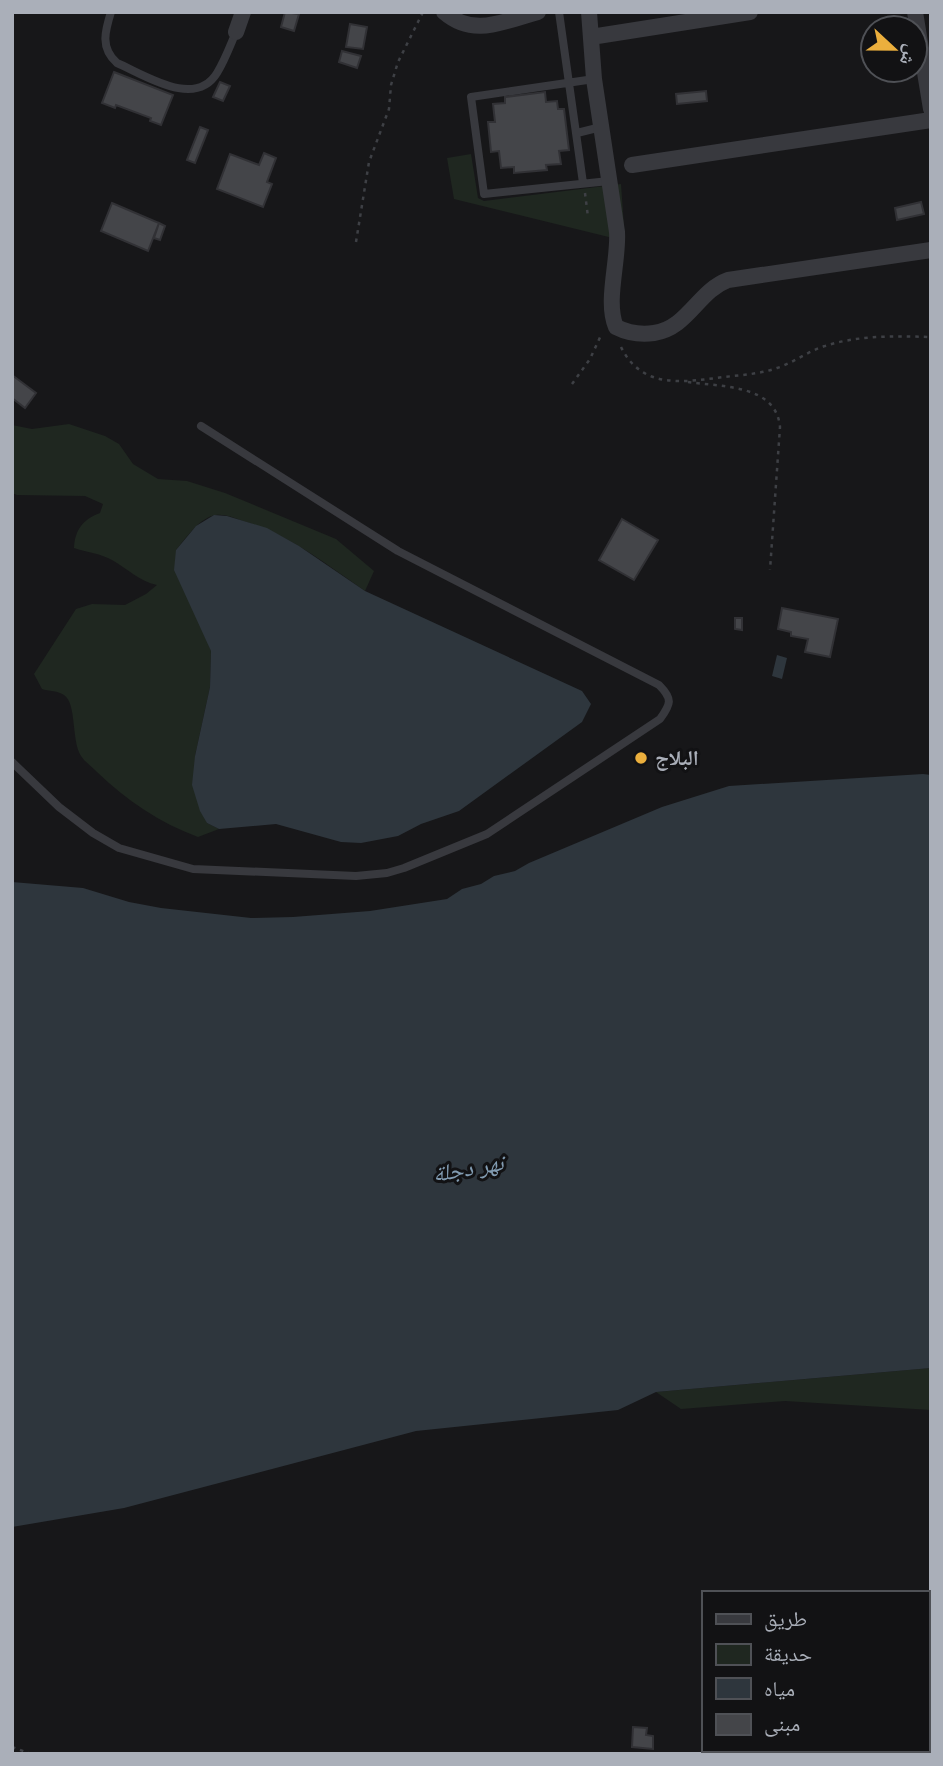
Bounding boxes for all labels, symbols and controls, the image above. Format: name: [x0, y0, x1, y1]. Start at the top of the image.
north arrow: [859, 14, 929, 84]
text: ش: [893, 41, 926, 70]
place label: البلاج: [655, 743, 699, 773]
marker: البلاج: [633, 750, 649, 766]
water label: نهر دجلة: [430, 1145, 509, 1191]
legend: [702, 1591, 929, 1752]
text: طريق: [764, 1604, 807, 1634]
text: حديقة: [764, 1639, 812, 1669]
text: مياه: [764, 1674, 795, 1704]
text: مبنى: [764, 1709, 800, 1739]

